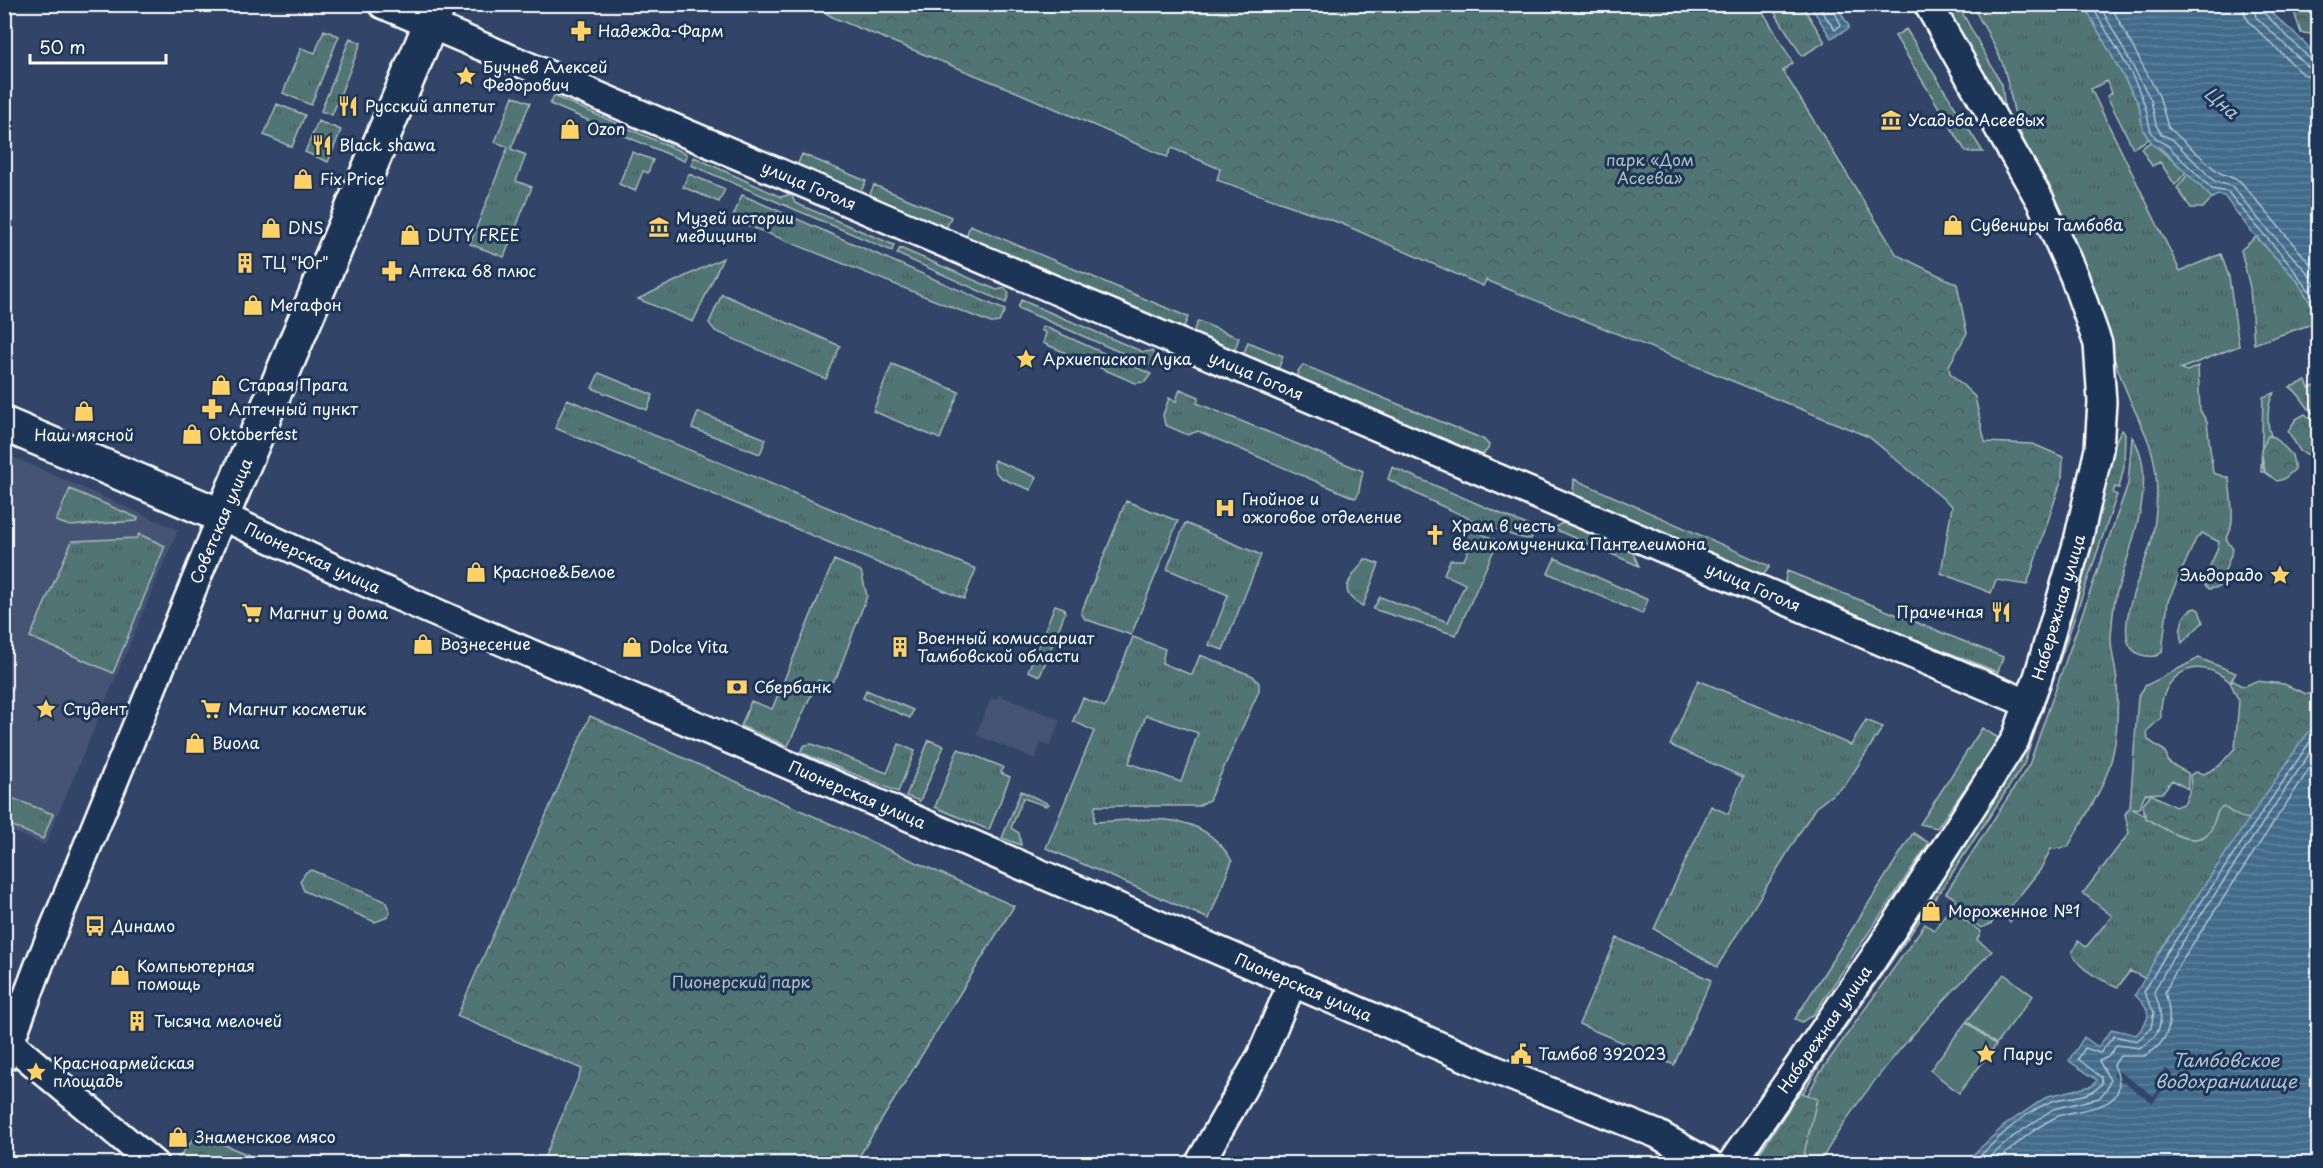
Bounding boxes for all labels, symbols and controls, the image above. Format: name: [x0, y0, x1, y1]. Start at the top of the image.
place label: Надежда-Фарм: [598, 18, 724, 42]
pharmacy icon: Надежда-Фарм: [569, 19, 593, 43]
scale bar: [30, 27, 166, 65]
text: 50 m: [39, 33, 86, 60]
place label: Бучнев Алексей Федорович: [483, 54, 608, 96]
place icon: Бучнев Алексей Федорович: [454, 64, 478, 88]
water label: Цна: [2199, 79, 2245, 125]
place label: Русский аппетит: [365, 93, 495, 117]
restaurant icon: Русский аппетит: [336, 94, 360, 118]
place label: Усадьба Асеевых: [1908, 107, 2045, 131]
museum icon: Усадьба Асеевых: [1879, 108, 1903, 132]
place label: Ozon: [587, 116, 625, 140]
shop icon: Ozon: [558, 117, 582, 141]
place label: Black shawa: [339, 132, 436, 156]
restaurant icon: Black shawa: [310, 133, 334, 157]
park label: парк «Дом Асеева»: [1606, 147, 1694, 189]
street label: улица Гоголя: [758, 154, 860, 215]
place label: Fix Price: [320, 166, 385, 190]
shop icon: Fix Price: [291, 167, 315, 191]
place label: Музей истории медицины: [676, 205, 794, 247]
place label: Сувениры Тамбова: [1970, 212, 2123, 236]
shop icon: Сувениры Тамбова: [1941, 213, 1965, 237]
place label: DNS: [288, 215, 323, 239]
museum icon: Музей истории медицины: [647, 215, 671, 239]
shop icon: DNS: [259, 216, 283, 240]
place label: DUTY FREE: [427, 222, 520, 246]
shop icon: DUTY FREE: [398, 223, 422, 247]
place label: ТЦ "Юг": [262, 250, 329, 274]
building icon: ТЦ "Юг": [233, 251, 257, 275]
place label: Аптека 68 плюс: [409, 258, 536, 282]
pharmacy icon: Аптека 68 плюс: [380, 259, 404, 283]
place label: Мегафон: [270, 292, 342, 316]
shop icon: Мегафон: [241, 293, 265, 317]
street label: улица Гоголя: [1206, 344, 1308, 405]
place label: Архиепископ Лука: [1043, 346, 1192, 370]
place icon: Архиепископ Лука: [1014, 347, 1038, 371]
place label: Старая Прага: [238, 372, 348, 396]
shop icon: Старая Прага: [209, 373, 233, 397]
place label: Аптечный пункт: [229, 396, 358, 420]
pharmacy icon: Аптечный пункт: [200, 397, 224, 421]
shop icon: Наш мясной: [72, 399, 96, 423]
place label: Oktoberfest: [209, 421, 298, 445]
place label: Наш мясной: [34, 422, 134, 446]
shop icon: Oktoberfest: [180, 422, 204, 446]
street label: Советская улица: [183, 454, 257, 587]
place label: Гнойное и ожоговое отделение: [1242, 486, 1402, 528]
hospital icon: Гнойное и ожоговое отделение: [1213, 496, 1237, 520]
place label: Храм в честь великомученика Пантелеимона: [1452, 513, 1706, 555]
street label: Пионерская улица: [241, 515, 385, 598]
church icon: Храм в честь великомученика Пантелеимона: [1423, 523, 1447, 547]
street label: Набережная улица: [2025, 532, 2090, 683]
street label: улица Гоголя: [1703, 555, 1805, 617]
place label: Красное&Белое: [493, 559, 615, 583]
shop icon: Красное&Белое: [464, 560, 488, 584]
place label: Эльдорадо: [2179, 562, 2263, 586]
place icon: Эльдорадо: [2268, 563, 2292, 587]
place label: Прачечная: [1897, 599, 1984, 623]
place label: Магнит у дома: [269, 600, 389, 624]
restaurant icon: Прачечная: [1989, 600, 2013, 624]
supermarket icon: Магнит у дома: [240, 601, 264, 625]
place label: Военный комиссариат Тамбовской области: [917, 625, 1095, 667]
place label: Вознесение: [440, 631, 531, 655]
shop icon: Вознесение: [411, 632, 435, 656]
place label: Dolce Vita: [649, 634, 728, 658]
shop icon: Dolce Vita: [620, 635, 644, 659]
building icon: Военный комиссариат Тамбовской области: [888, 635, 912, 659]
place label: Сбербанк: [754, 674, 832, 698]
bank icon: Сбербанк: [725, 675, 749, 699]
place label: Студент: [63, 696, 127, 720]
place label: Магнит косметик: [228, 696, 367, 720]
place icon: Студент: [34, 697, 58, 721]
supermarket icon: Магнит косметик: [199, 697, 223, 721]
place label: Виола: [212, 730, 259, 754]
shop icon: Виола: [183, 731, 207, 755]
street label: Пионерская улица: [785, 753, 930, 834]
place label: Мороженное №1: [1948, 898, 2080, 922]
shop icon: Мороженное №1: [1919, 899, 1943, 923]
place label: Динамо: [111, 913, 175, 937]
bus stop icon: Динамо: [83, 914, 107, 938]
street label: Пионерская улица: [1232, 946, 1376, 1027]
place label: Компьютерная помощь: [137, 953, 255, 995]
street label: Набережная улица: [1771, 960, 1877, 1098]
shop icon: Компьютерная помощь: [108, 963, 132, 987]
park label: Пионерский парк: [672, 969, 811, 993]
place label: Тысяча мелочей: [154, 1008, 282, 1032]
building icon: Тысяча мелочей: [125, 1009, 149, 1033]
place label: Тамбов 392023: [1538, 1041, 1666, 1065]
place label: Парус: [2003, 1041, 2053, 1065]
public building icon: Тамбов 392023: [1509, 1042, 1533, 1066]
place icon: Парус: [1974, 1042, 1998, 1066]
water label: Тамбовское водохранилище: [2155, 1046, 2298, 1094]
place label: Красноармейская площадь: [53, 1050, 195, 1092]
place icon: Красноармейская площадь: [24, 1060, 48, 1084]
place label: Знаменское мясо: [194, 1124, 336, 1148]
shop icon: Знаменское мясо: [166, 1125, 190, 1149]

